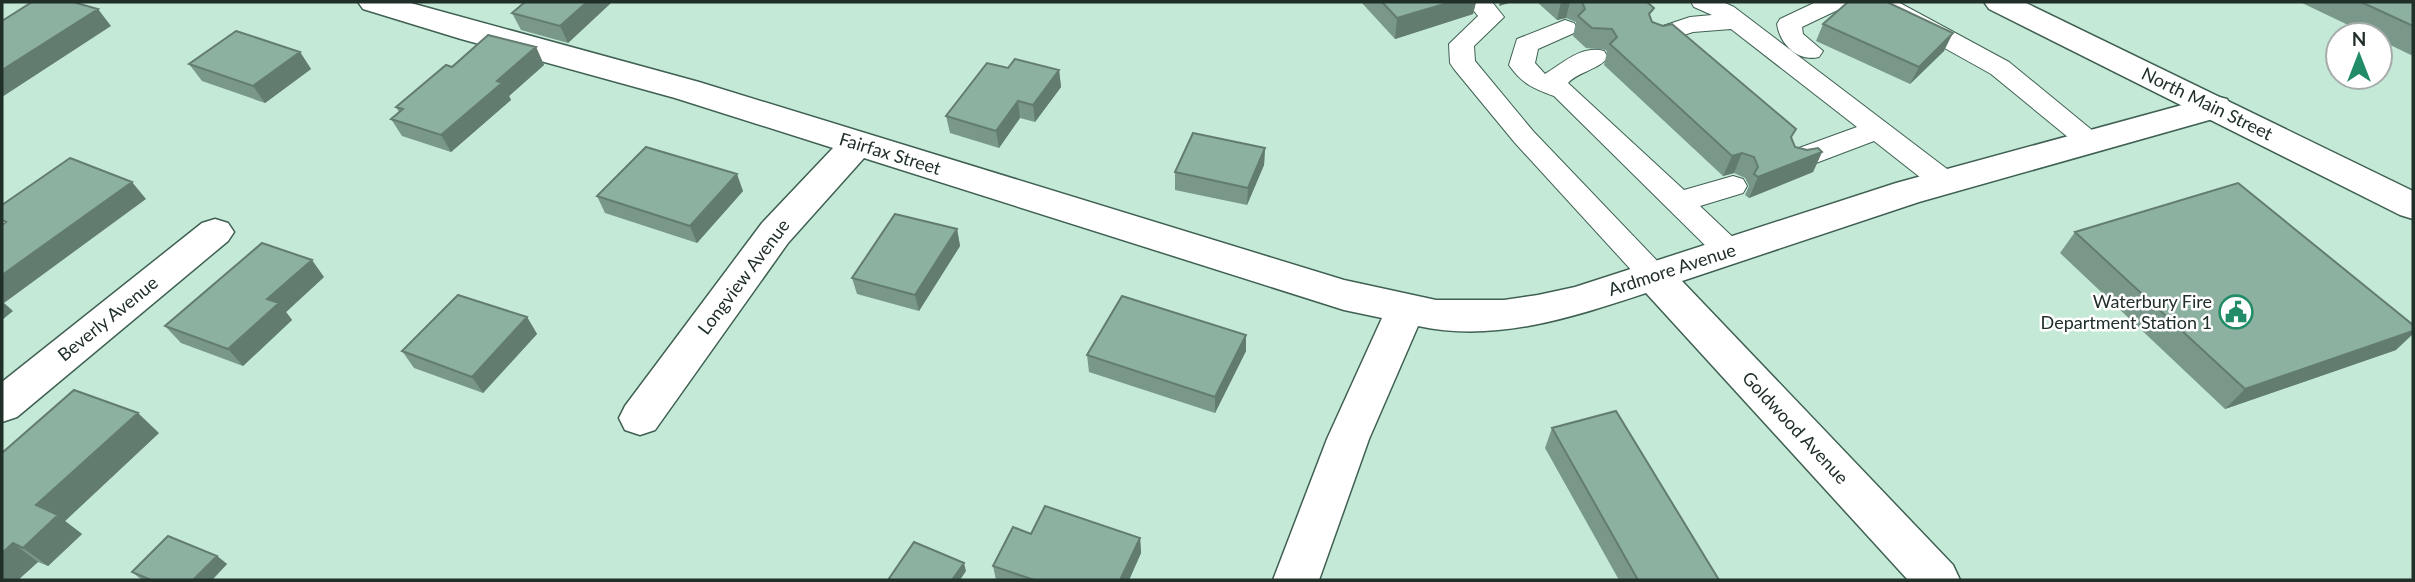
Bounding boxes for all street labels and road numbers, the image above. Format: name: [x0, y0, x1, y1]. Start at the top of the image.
street label: North Main Street: [2138, 62, 2277, 145]
street label: Fairfax Street: [837, 127, 944, 179]
street label: Longview Avenue: [693, 214, 794, 338]
street label: Ardmore Avenue: [1605, 238, 1738, 300]
street label: Beverly Avenue: [53, 271, 162, 365]
street label: Goldwood Avenue: [1738, 367, 1853, 488]

